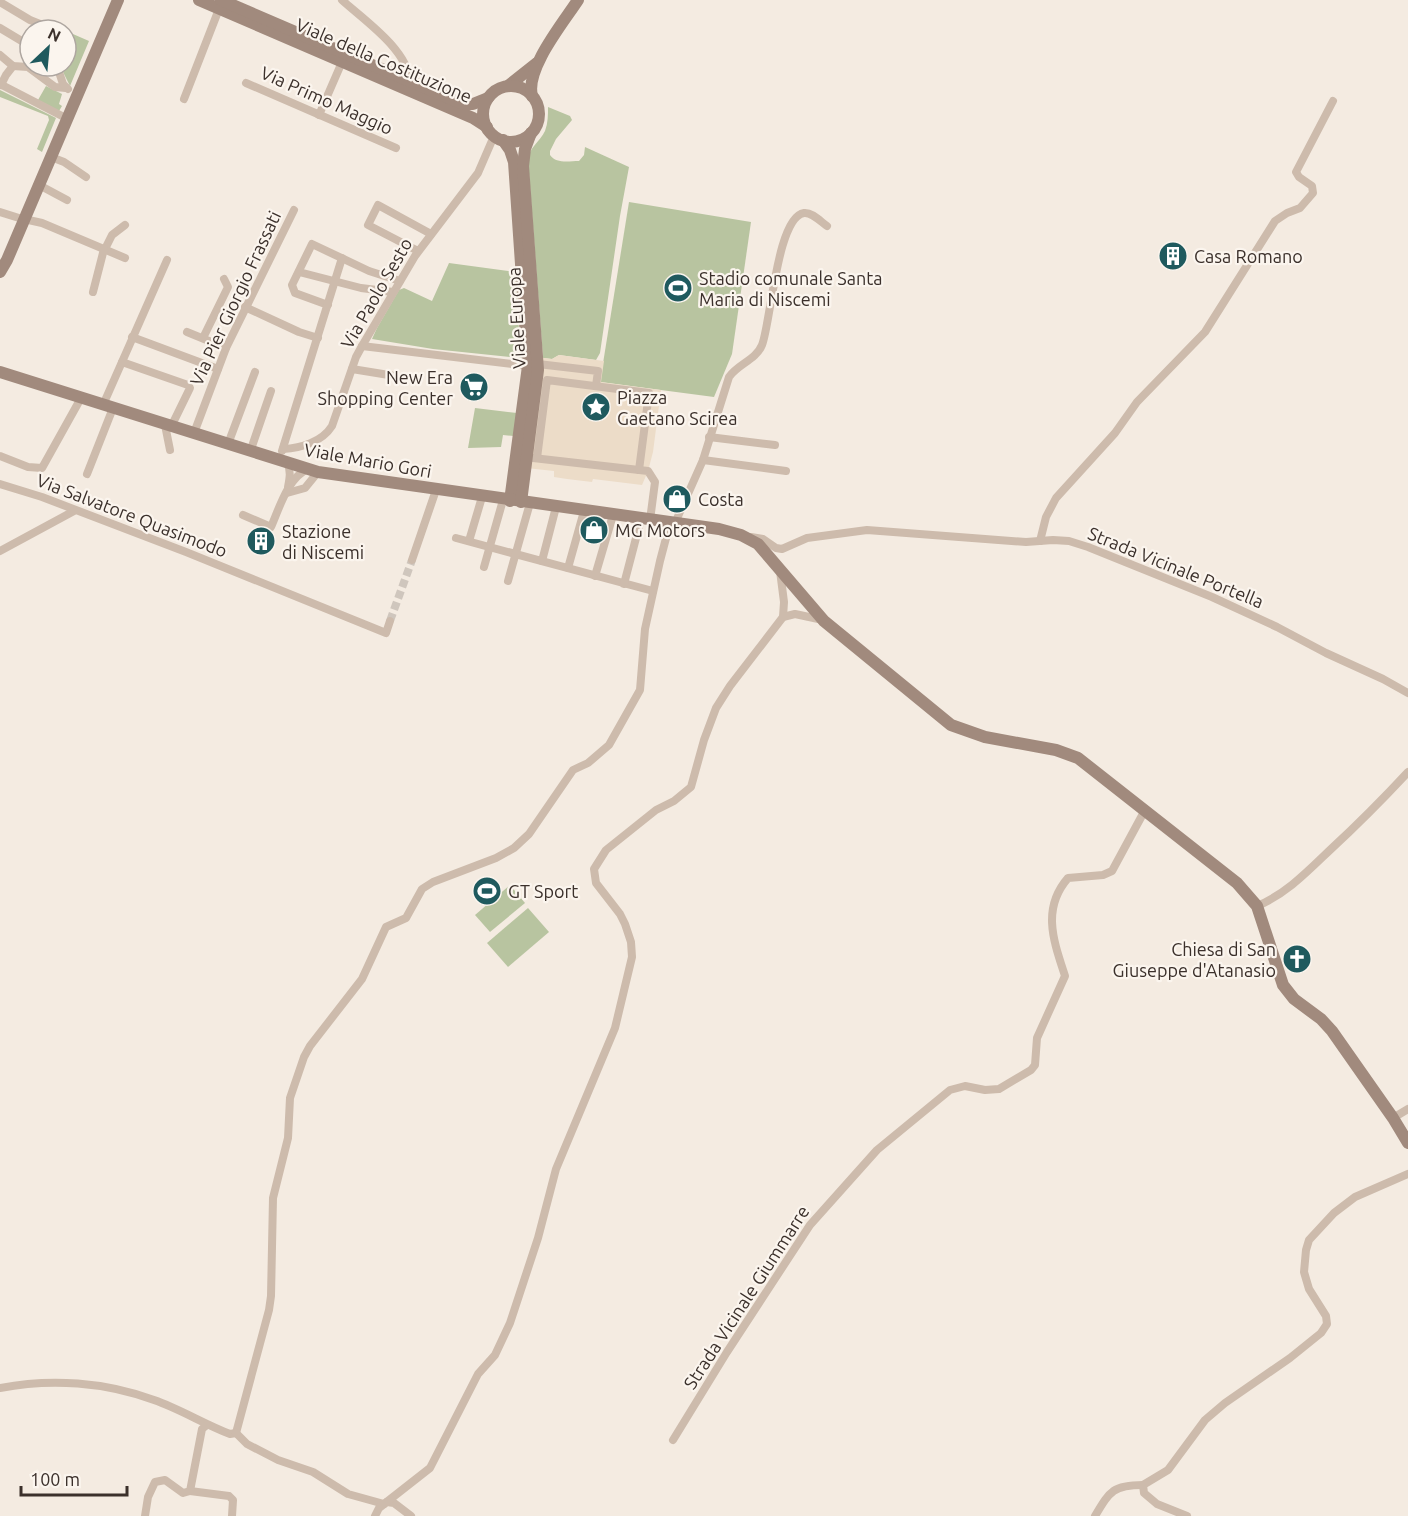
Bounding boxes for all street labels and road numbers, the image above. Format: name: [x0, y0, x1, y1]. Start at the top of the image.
street label: Viale della Costituzione: [293, 14, 475, 106]
street label: Via Primo Maggio: [258, 62, 396, 138]
street label: Via Pier Giorgio Frassati: [186, 208, 284, 388]
street label: Via Paolo Sesto: [336, 234, 416, 352]
street label: Viale Europa: [503, 267, 529, 369]
street label: Viale Mario Gori: [303, 439, 433, 481]
street label: Via Salvatore Quasimodo: [34, 469, 230, 562]
street label: Strada Vicinale Portella: [1085, 523, 1267, 611]
street label: Strada Vicinale Giummarre: [679, 1202, 813, 1392]

